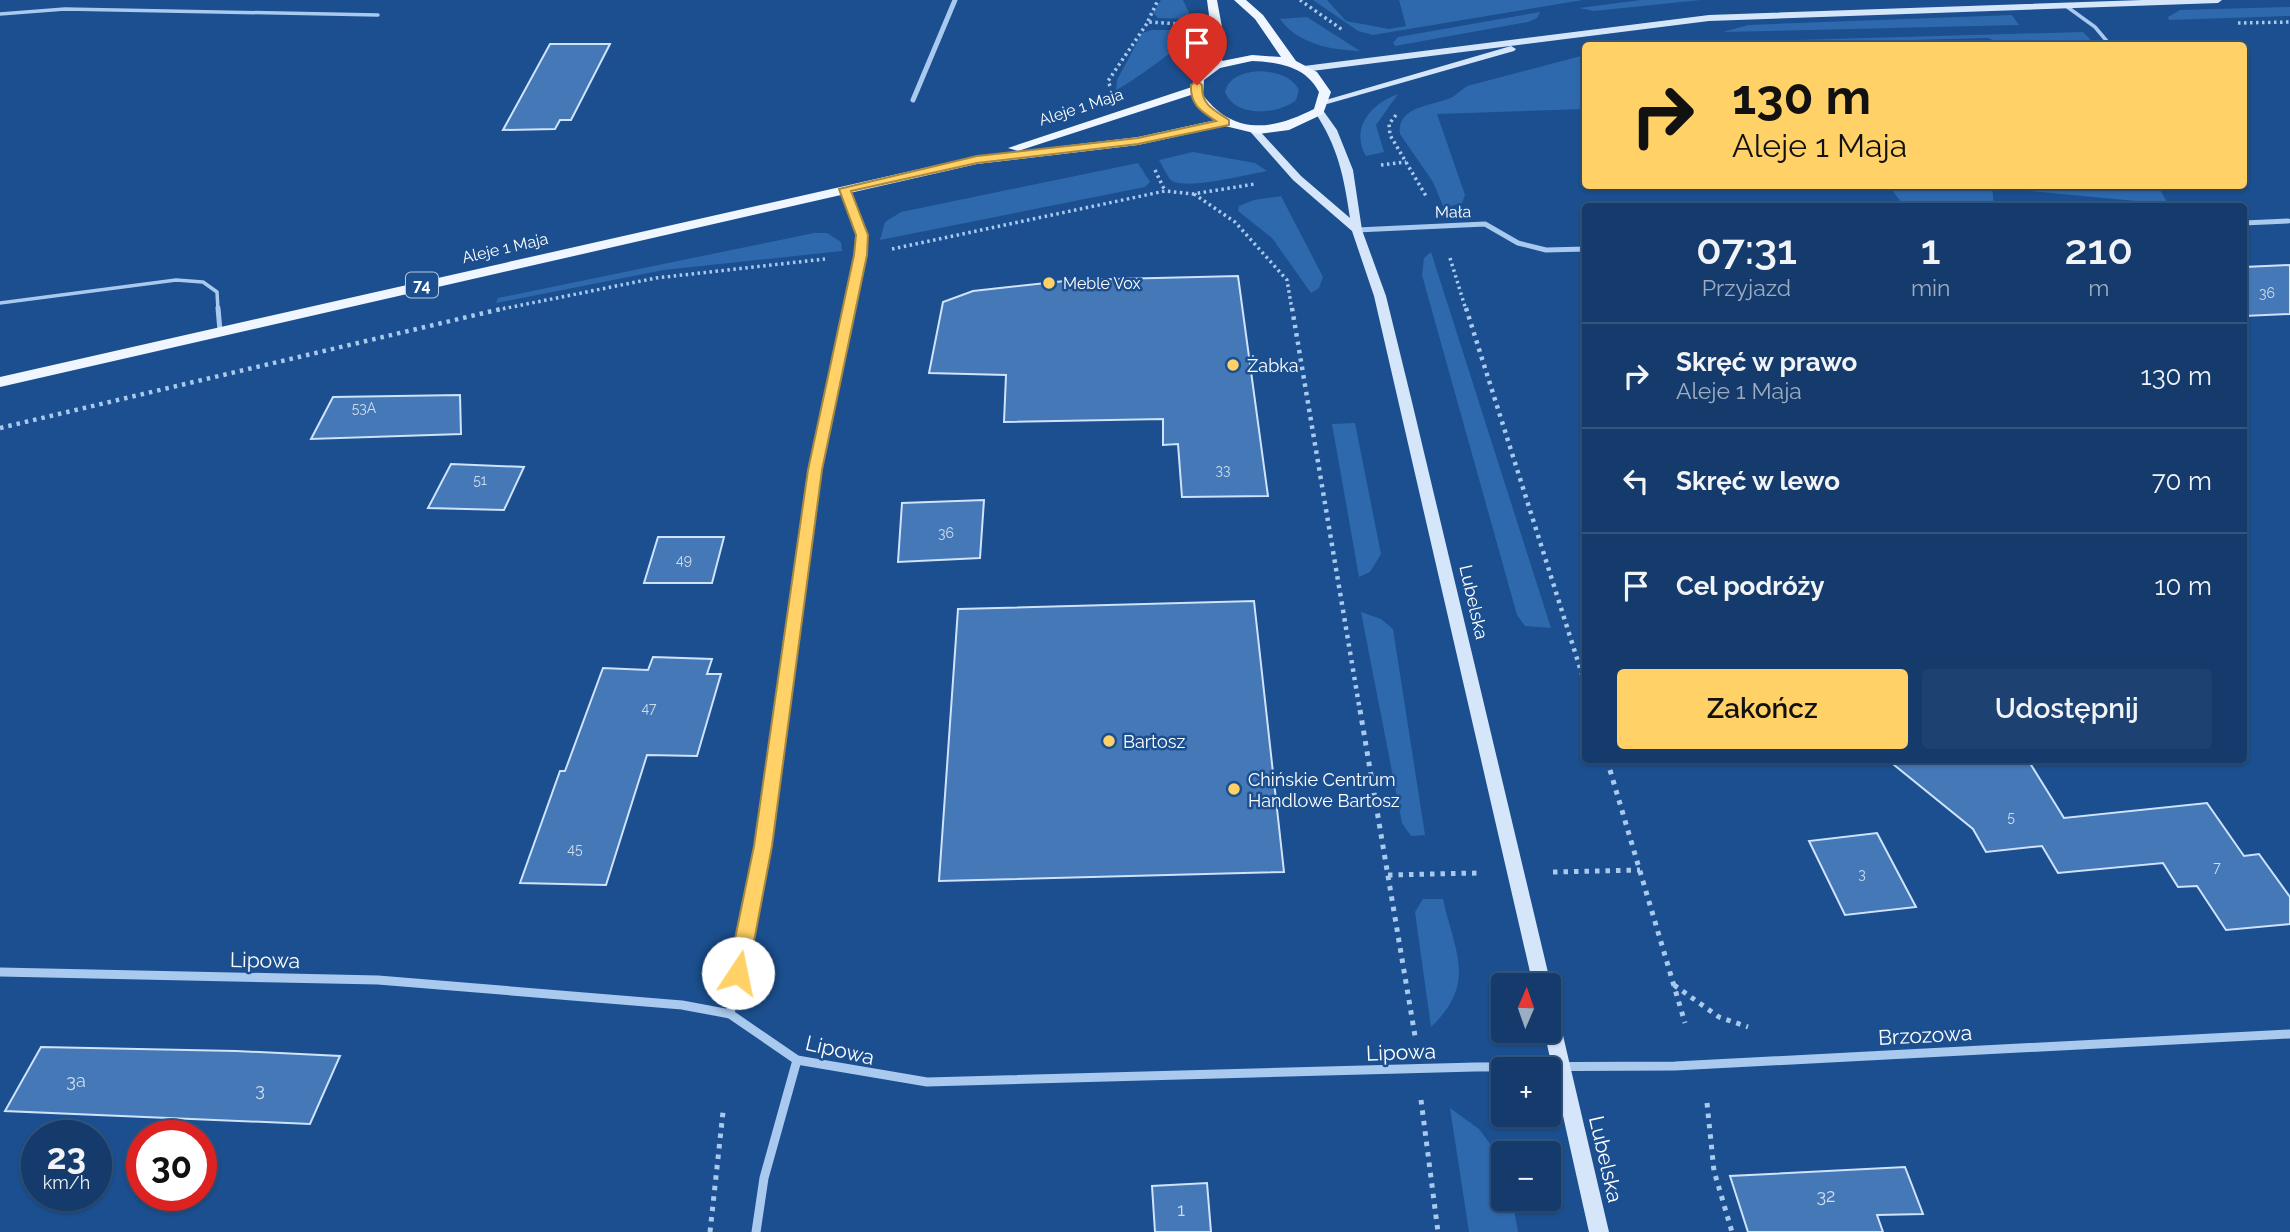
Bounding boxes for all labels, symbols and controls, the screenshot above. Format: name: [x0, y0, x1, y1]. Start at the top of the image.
pin: [1167, 13, 1227, 85]
icon: arrive: [1178, 24, 1216, 62]
text: 130 m: [1732, 68, 1871, 125]
icon: right: [1617, 70, 1708, 161]
street label: Aleje 1 Maja: [1036, 84, 1126, 130]
text: Aleje 1 Maja: [1732, 127, 1907, 164]
street label: Mała: [1435, 202, 1471, 222]
text: 07:31: [1696, 225, 1797, 274]
text: 1: [1921, 225, 1941, 274]
text: 210: [2064, 225, 2133, 274]
street label: Aleje 1 Maja: [460, 229, 550, 267]
road number: 74: [406, 272, 438, 298]
place label: Meble Vox: [1063, 274, 1140, 293]
text: Przyjazd: [1702, 274, 1791, 301]
text: min: [1911, 274, 1950, 301]
text: m: [2088, 274, 2109, 301]
marker: Meble Vox: [1041, 275, 1057, 291]
house number: 36: [2259, 285, 2275, 301]
text: Skręć w prawo: [1676, 347, 1857, 377]
place label: Żabka: [1247, 355, 1299, 376]
marker: Żabka: [1225, 357, 1241, 373]
icon: right: [1617, 357, 1655, 395]
text: 130 m: [2141, 361, 2212, 391]
text: Aleje 1 Maja: [1676, 377, 1802, 404]
house number: 53A: [352, 400, 377, 416]
house number: 33: [1216, 462, 1230, 478]
icon: left: [1617, 462, 1655, 500]
text: Skręć w lewo: [1676, 466, 1840, 496]
text: 70 m: [2152, 466, 2212, 496]
house number: 51: [473, 472, 487, 488]
house number: 36: [938, 525, 954, 541]
house number: 49: [676, 552, 692, 568]
street label: Lubelska: [1455, 563, 1493, 641]
icon: arrive: [1617, 567, 1655, 605]
text: Cel podróży: [1676, 571, 1825, 601]
text: 10 m: [2154, 571, 2212, 601]
button: Zakończ: [1617, 669, 1908, 749]
button: Udostępnij: [1922, 669, 2212, 749]
house number: 47: [641, 700, 657, 716]
place label: Bartosz: [1123, 731, 1185, 752]
marker: Bartosz: [1101, 733, 1117, 749]
place label: Chińskie Centrum Handlowe Bartosz: [1248, 769, 1400, 811]
marker: Chińskie Centrum Handlowe Bartosz: [1226, 781, 1242, 797]
house number: 5: [2007, 809, 2015, 825]
house number: 45: [567, 841, 583, 857]
house number: 7: [2213, 859, 2221, 875]
house number: 3: [1858, 866, 1866, 882]
position arrow: [701, 936, 775, 1010]
street label: Lipowa: [230, 947, 300, 973]
north arrow: [1491, 973, 1561, 1043]
map controls: [1491, 973, 1561, 1211]
street label: Brzozowa: [1877, 1020, 1973, 1050]
street label: Lipowa: [803, 1030, 877, 1070]
street label: Lipowa: [1366, 1038, 1436, 1066]
button: +: [1491, 1057, 1561, 1127]
house number: 3a: [66, 1070, 86, 1091]
house number: 3: [255, 1079, 265, 1100]
street label: Lubelska: [1584, 1113, 1628, 1205]
speed limit sign: 30: [126, 1120, 217, 1211]
text: 23: [47, 1136, 86, 1177]
button: −: [1491, 1141, 1561, 1211]
text: km/h: [43, 1172, 90, 1193]
house number: 32: [1817, 1185, 1836, 1206]
house number: 1: [1177, 1199, 1185, 1220]

